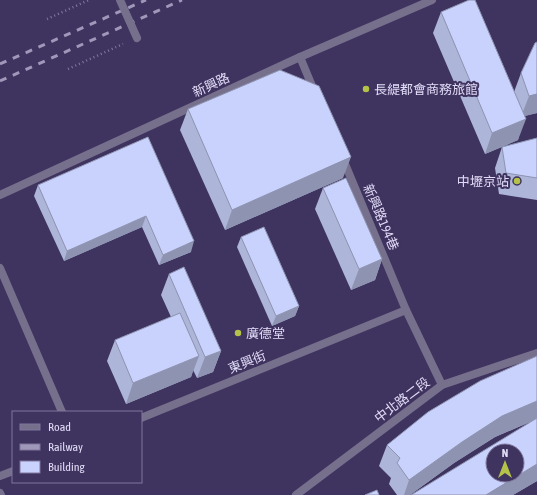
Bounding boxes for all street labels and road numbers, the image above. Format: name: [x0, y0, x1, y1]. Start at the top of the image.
street label: 新興路: [190, 70, 232, 100]
street label: 新興路194巷: [360, 182, 402, 252]
street label: 東興街: [226, 348, 268, 376]
street label: 中北路二段: [372, 374, 432, 426]

